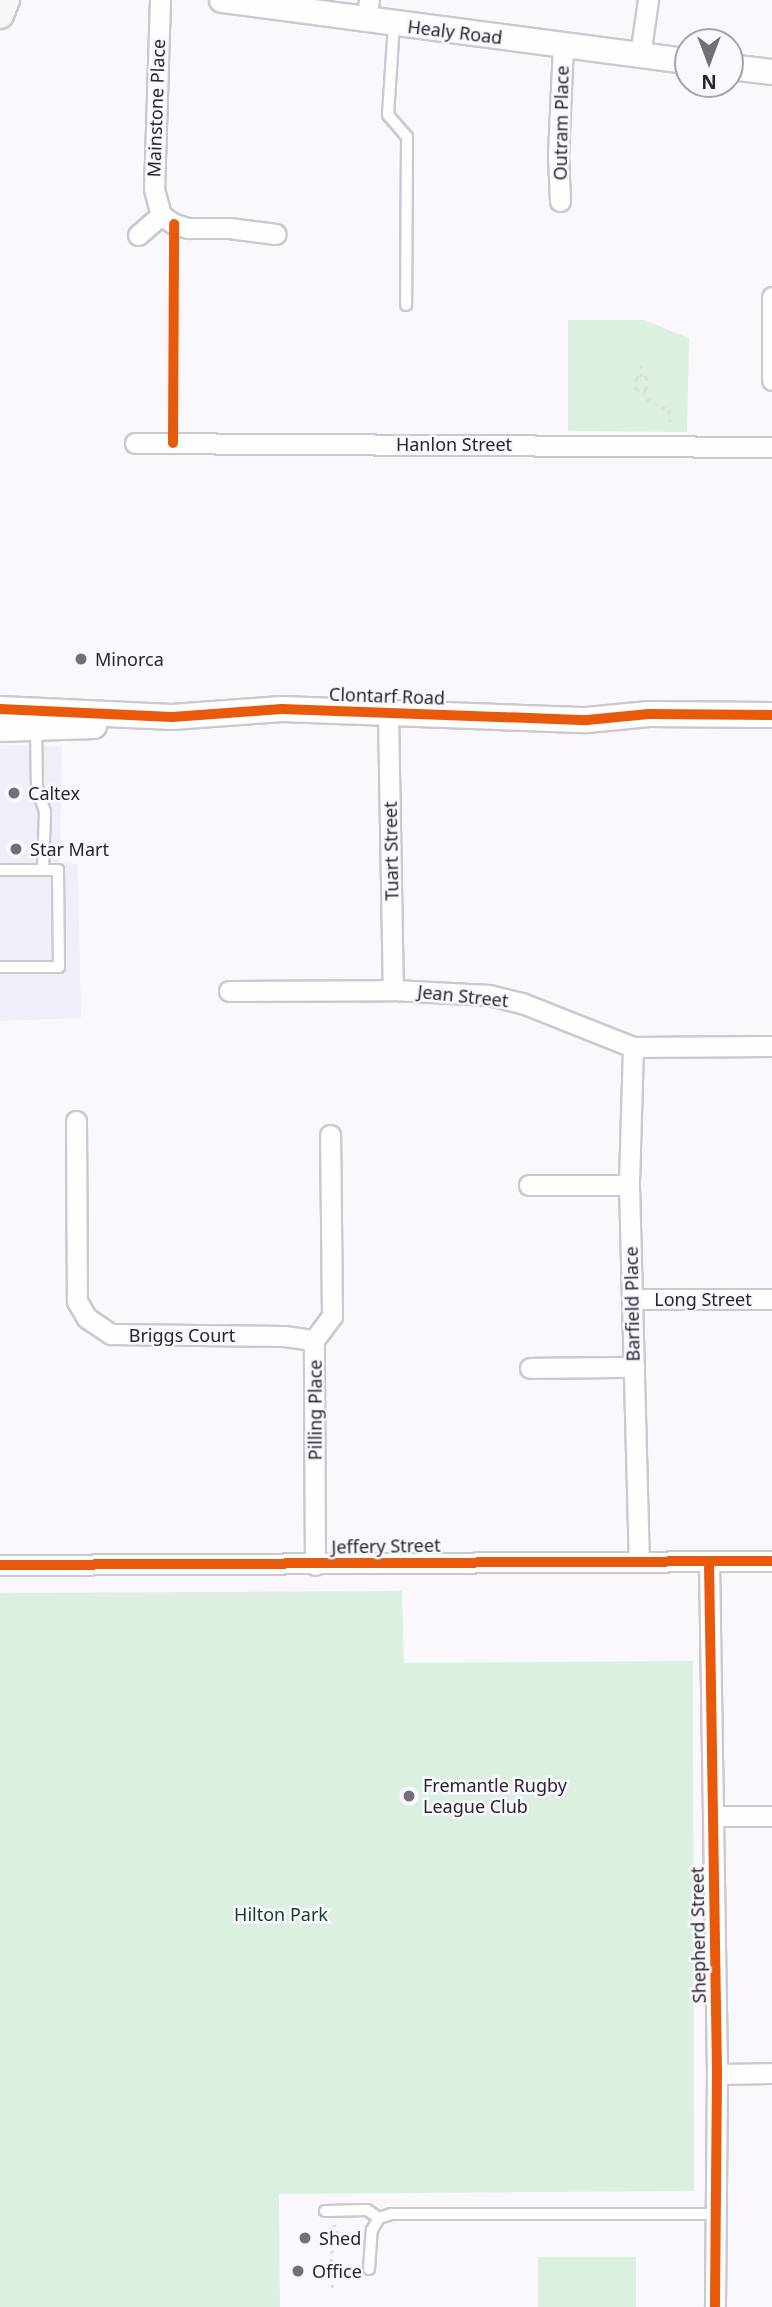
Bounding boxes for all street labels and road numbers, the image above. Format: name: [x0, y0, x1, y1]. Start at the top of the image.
street label: Healy Road: [406, 15, 504, 49]
street label: Mainstone Place: [143, 38, 169, 178]
street label: Outram Place: [549, 65, 573, 181]
street label: Hanlon Street: [396, 433, 512, 455]
street label: Clontarf Road: [329, 683, 445, 709]
street label: Tuart Street: [379, 801, 403, 901]
street label: Jean Street: [417, 980, 509, 1012]
street label: Barfield Place: [620, 1246, 644, 1362]
street label: Long Street: [654, 1288, 752, 1310]
street label: Briggs Court: [129, 1324, 235, 1346]
street label: Pilling Place: [304, 1360, 326, 1460]
street label: Jeffery Street: [331, 1534, 441, 1558]
street label: Shepherd Street: [686, 1867, 710, 2003]

